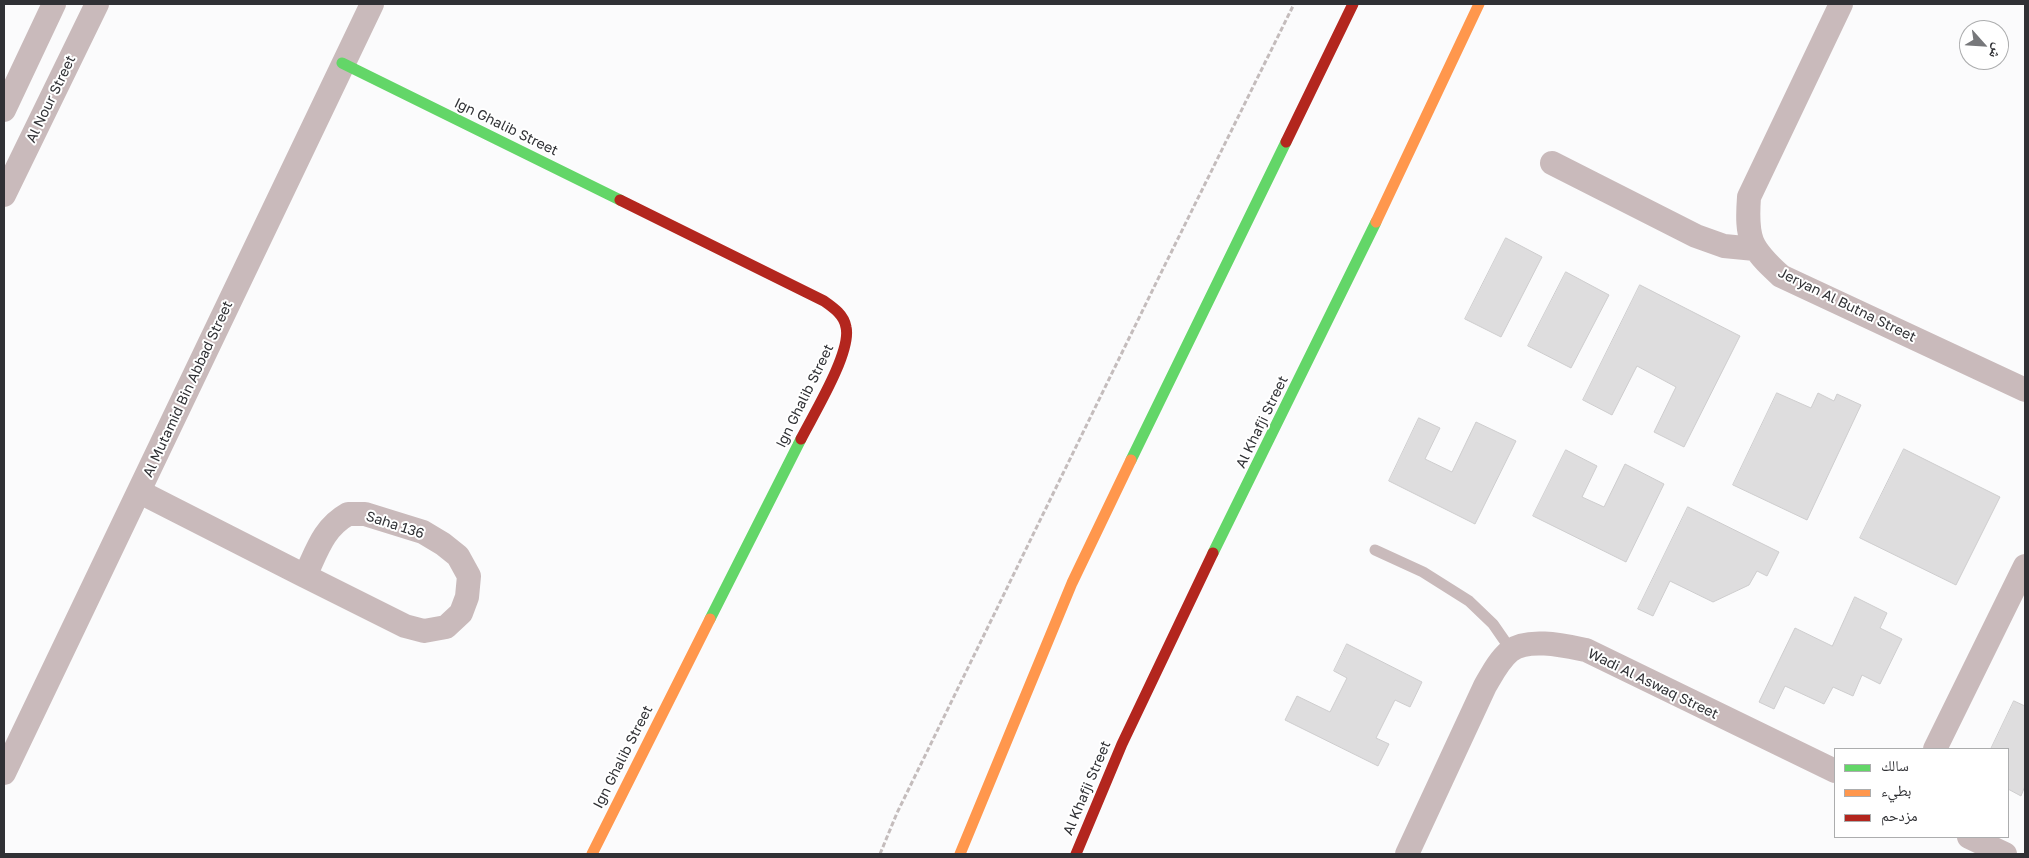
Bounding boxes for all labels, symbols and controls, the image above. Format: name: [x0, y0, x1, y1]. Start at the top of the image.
north arrow: [1959, 20, 2009, 70]
text: ش: [1986, 41, 2008, 62]
street label: Al Nour Street: [23, 53, 79, 145]
street label: Ign Ghalib Street: [451, 95, 561, 159]
street label: Jeryan Al Butna Street: [1775, 264, 1919, 346]
street label: Al Mutamid Bin Abbad Street: [140, 298, 236, 480]
street label: Ign Ghalib Street: [773, 341, 837, 451]
street label: Al Khafji Street: [1232, 373, 1292, 471]
street label: Saha 136: [364, 508, 426, 542]
street label: Wadi Al Aswaq Street: [1585, 645, 1721, 723]
street label: Ign Ghalib Street: [590, 703, 656, 811]
street label: Al Khafji Street: [1060, 738, 1114, 838]
legend: [1834, 748, 2009, 838]
text: سالك: [1881, 756, 1909, 774]
text: بطيء: [1881, 781, 1911, 799]
text: مزدحم: [1881, 806, 1918, 824]

